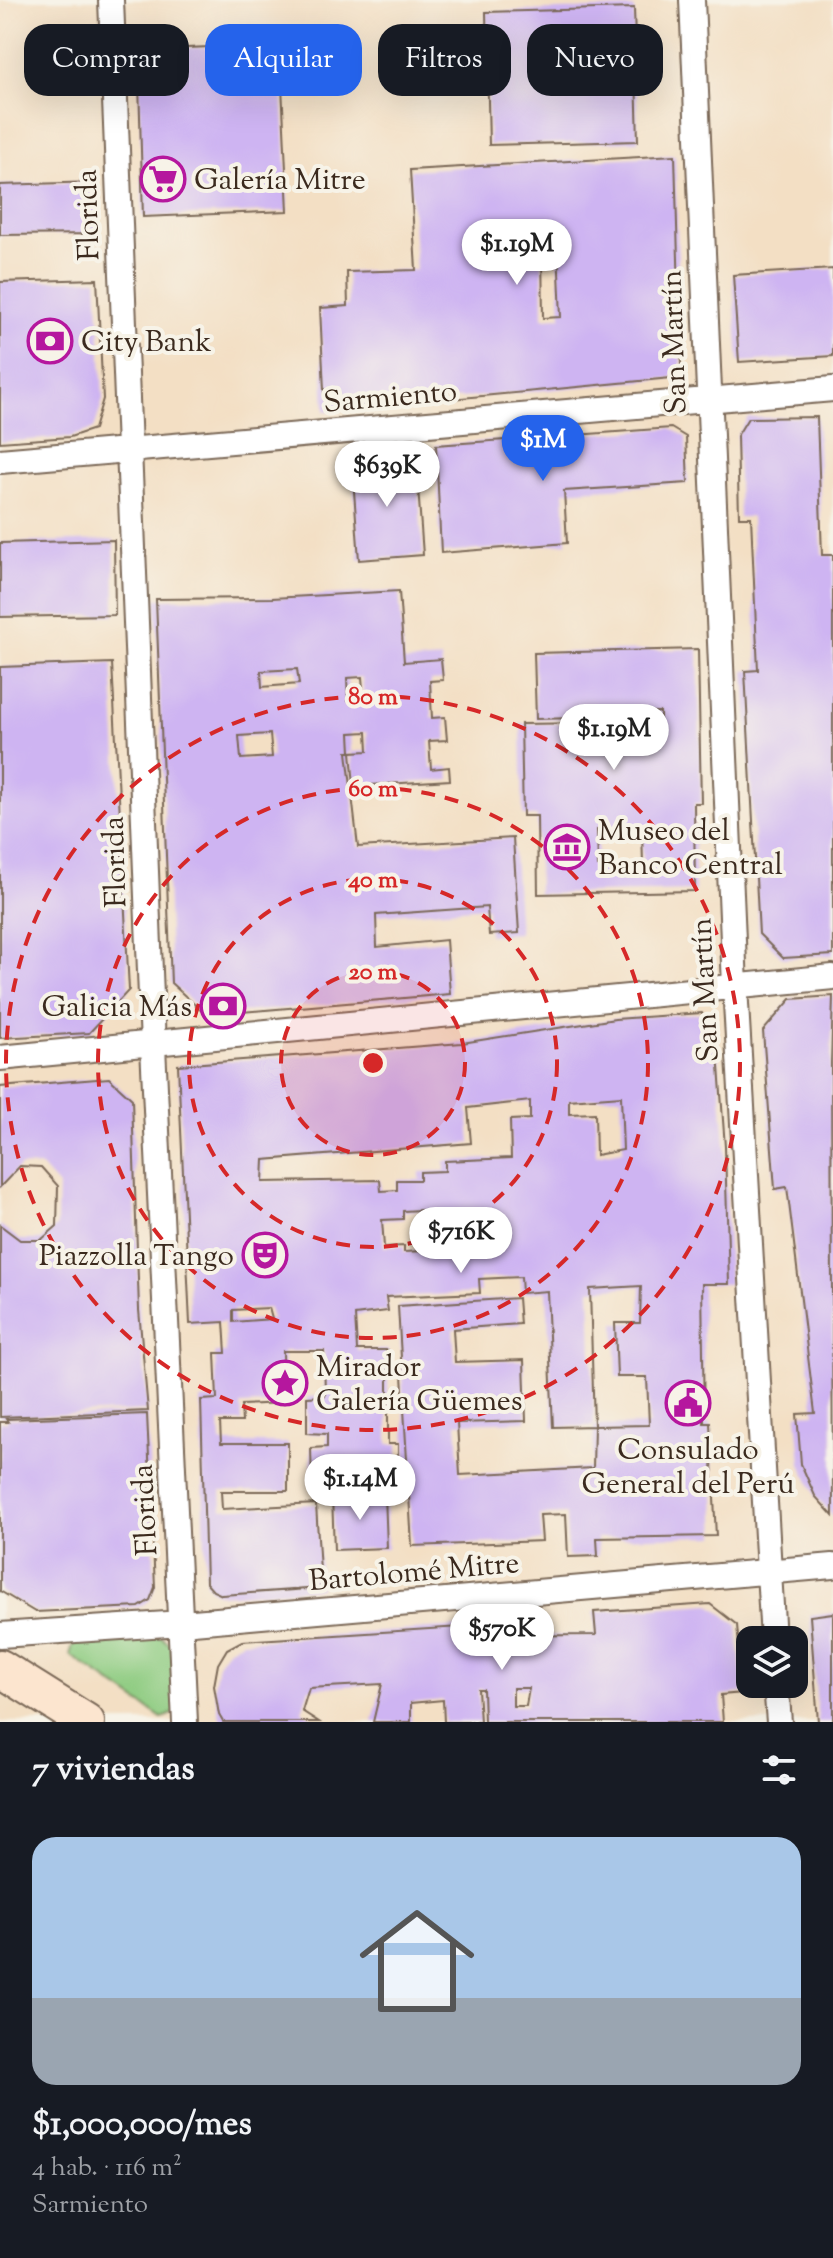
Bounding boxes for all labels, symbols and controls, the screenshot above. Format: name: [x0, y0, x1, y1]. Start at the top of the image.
chip: Comprar: [24, 24, 189, 96]
chip: Alquilar: [205, 24, 362, 96]
chip: Filtros: [378, 24, 511, 96]
chip: Nuevo: [527, 24, 663, 96]
supermarket icon: Galería Mitre: [139, 155, 187, 203]
place label: Galería Mitre: [194, 160, 366, 203]
street label: Florida: [66, 168, 113, 261]
pin: $1.19M: [452, 219, 582, 287]
text: $1.19M: [480, 226, 554, 263]
street label: San Martín: [651, 269, 700, 415]
bank icon: City Bank: [26, 317, 74, 365]
place label: City Bank: [81, 322, 212, 365]
street label: Sarmiento: [322, 371, 459, 426]
pin: $1M: [504, 415, 582, 483]
text: $1M: [520, 422, 566, 459]
pin: $639K: [331, 441, 443, 509]
text: $639K: [353, 448, 421, 485]
text: 80 m: [348, 681, 398, 715]
pin: $1.19M: [549, 704, 679, 772]
text: $1.19M: [577, 711, 651, 748]
text: 60 m: [348, 773, 398, 807]
place label: Museo del Banco Central: [598, 811, 783, 888]
street label: Florida: [93, 815, 140, 908]
museum icon: Museo del Banco Central: [543, 823, 591, 871]
text: 40 m: [347, 864, 398, 898]
street label: San Martín: [681, 916, 732, 1063]
text: 20 m: [349, 956, 398, 990]
bank icon: Galicia Más: [199, 982, 247, 1030]
place label: Galicia Más: [41, 987, 192, 1030]
centre of rings: [359, 1049, 387, 1077]
pin: $716K: [405, 1207, 517, 1275]
text: $716K: [427, 1214, 495, 1251]
theatre icon: Piazzolla Tango: [241, 1231, 289, 1279]
place label: Piazzolla Tango: [39, 1236, 234, 1279]
place label: Mirador Galería Güemes: [316, 1347, 523, 1424]
place icon: Mirador Galería Güemes: [261, 1359, 309, 1407]
public building icon: Consulado General del Perú: [664, 1379, 712, 1427]
place label: Consulado General del Perú: [581, 1430, 795, 1507]
pin: $1.14M: [295, 1454, 425, 1522]
text: $1.14M: [322, 1461, 398, 1498]
street label: Florida: [123, 1463, 170, 1557]
street label: Bartolomé Mitre: [307, 1543, 521, 1604]
pin: $570K: [446, 1604, 558, 1672]
text: $570K: [468, 1611, 536, 1648]
map controls: [736, 1626, 808, 1698]
button: layers: [736, 1626, 808, 1698]
text: 7 viviendas: [32, 1746, 195, 1795]
icon: filters: [757, 1748, 801, 1792]
icon: home: [345, 1889, 489, 2033]
text: $1,000,000/mes: [32, 2101, 252, 2150]
text: 4 hab. · 116 m²: [32, 2150, 182, 2187]
text: Sarmiento: [32, 2187, 148, 2224]

